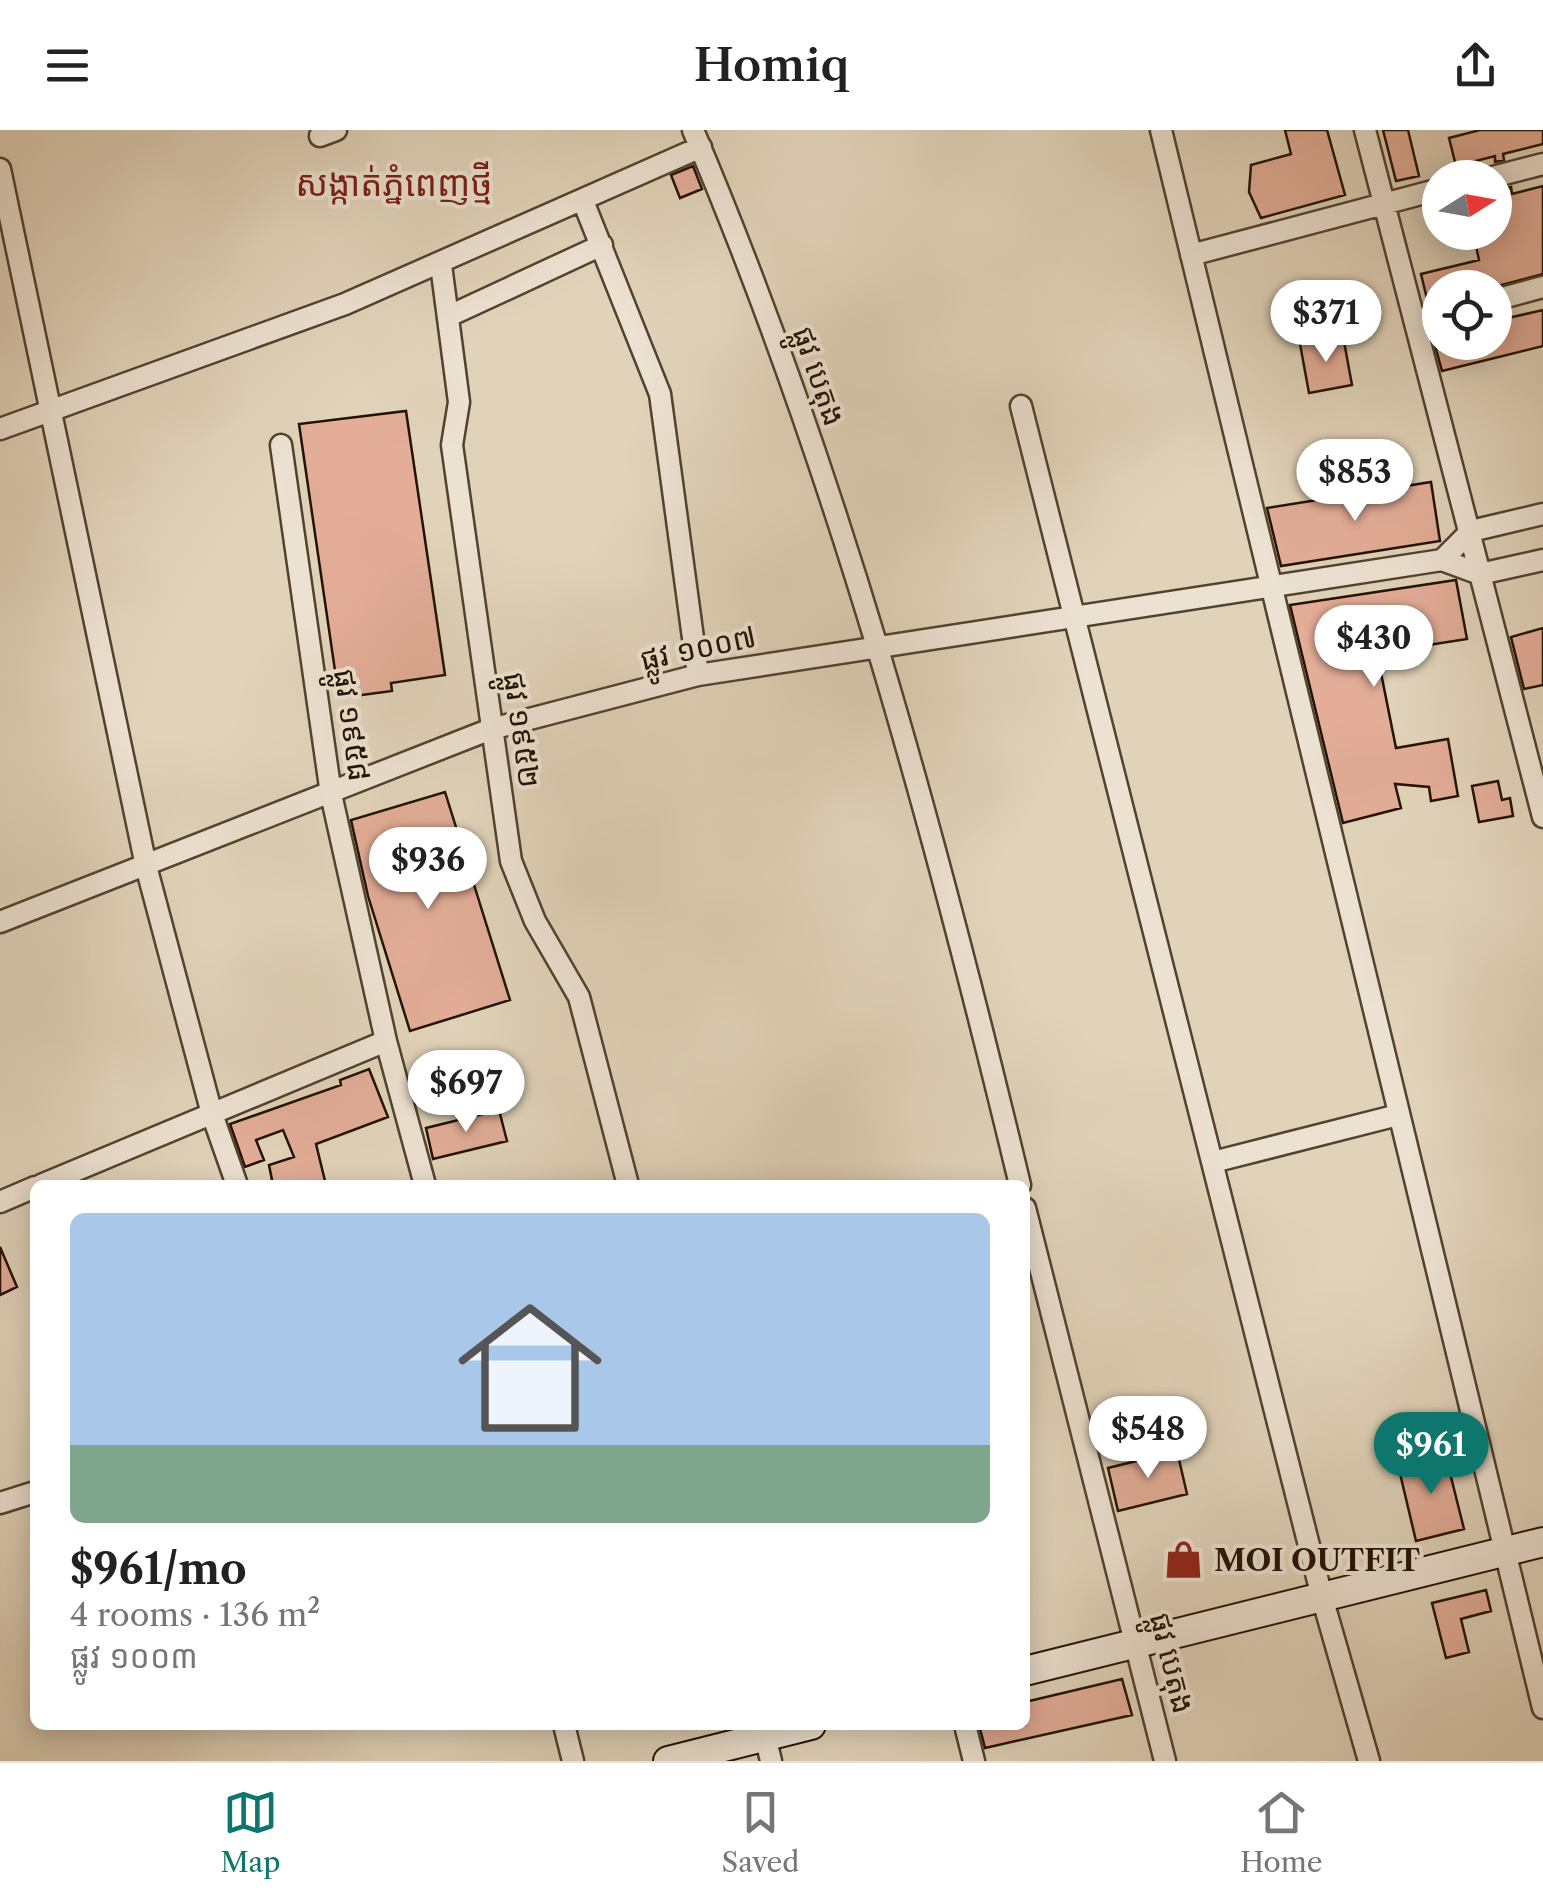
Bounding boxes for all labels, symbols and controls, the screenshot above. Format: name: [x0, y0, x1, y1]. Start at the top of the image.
text: Homiq: [694, 37, 849, 93]
icon: menu: [40, 38, 95, 93]
icon: share: [1448, 38, 1503, 93]
north arrow: [1422, 160, 1512, 250]
map controls: [1422, 160, 1512, 360]
district label: សង្កាត់ភ្នំពេញថ្មី: [295, 161, 493, 205]
button: locate: [1422, 270, 1512, 360]
pin: $371: [1267, 280, 1385, 365]
text: $371: [1292, 293, 1360, 332]
street label: ផ្លូវ បេតុង: [777, 321, 853, 433]
pin: $853: [1296, 439, 1414, 524]
text: $853: [1318, 452, 1392, 491]
pin: $430: [1315, 605, 1433, 690]
street label: ផ្លូវ ១០០៧: [637, 618, 761, 686]
text: $430: [1336, 618, 1412, 657]
street label: ផ្លូវ ១៩៥៨: [318, 666, 378, 785]
street label: ផ្លូវ ១៩៥២: [488, 670, 548, 791]
pin: $936: [369, 827, 487, 912]
text: $936: [391, 840, 465, 879]
pin: $697: [407, 1050, 525, 1135]
text: $697: [430, 1063, 502, 1102]
icon: home: [440, 1278, 620, 1458]
pin: $548: [1089, 1396, 1207, 1481]
text: $548: [1111, 1409, 1185, 1448]
pin: $961: [1372, 1412, 1490, 1497]
text: $961: [1396, 1425, 1466, 1464]
shop icon: MOI OUTFIT: [1163, 1539, 1205, 1581]
place label: MOI OUTFIT: [1214, 1542, 1420, 1579]
text: $961/mo: [70, 1543, 247, 1595]
text: 4 rooms · 136 m²: [70, 1595, 320, 1634]
street label: ផ្លូវ បេតុង: [1134, 1609, 1202, 1719]
text: ផ្លូវ ១០០៣: [70, 1637, 198, 1676]
tab: Map: [220, 1785, 281, 1879]
tab: Saved: [722, 1785, 799, 1879]
tab: Home: [1240, 1785, 1323, 1879]

